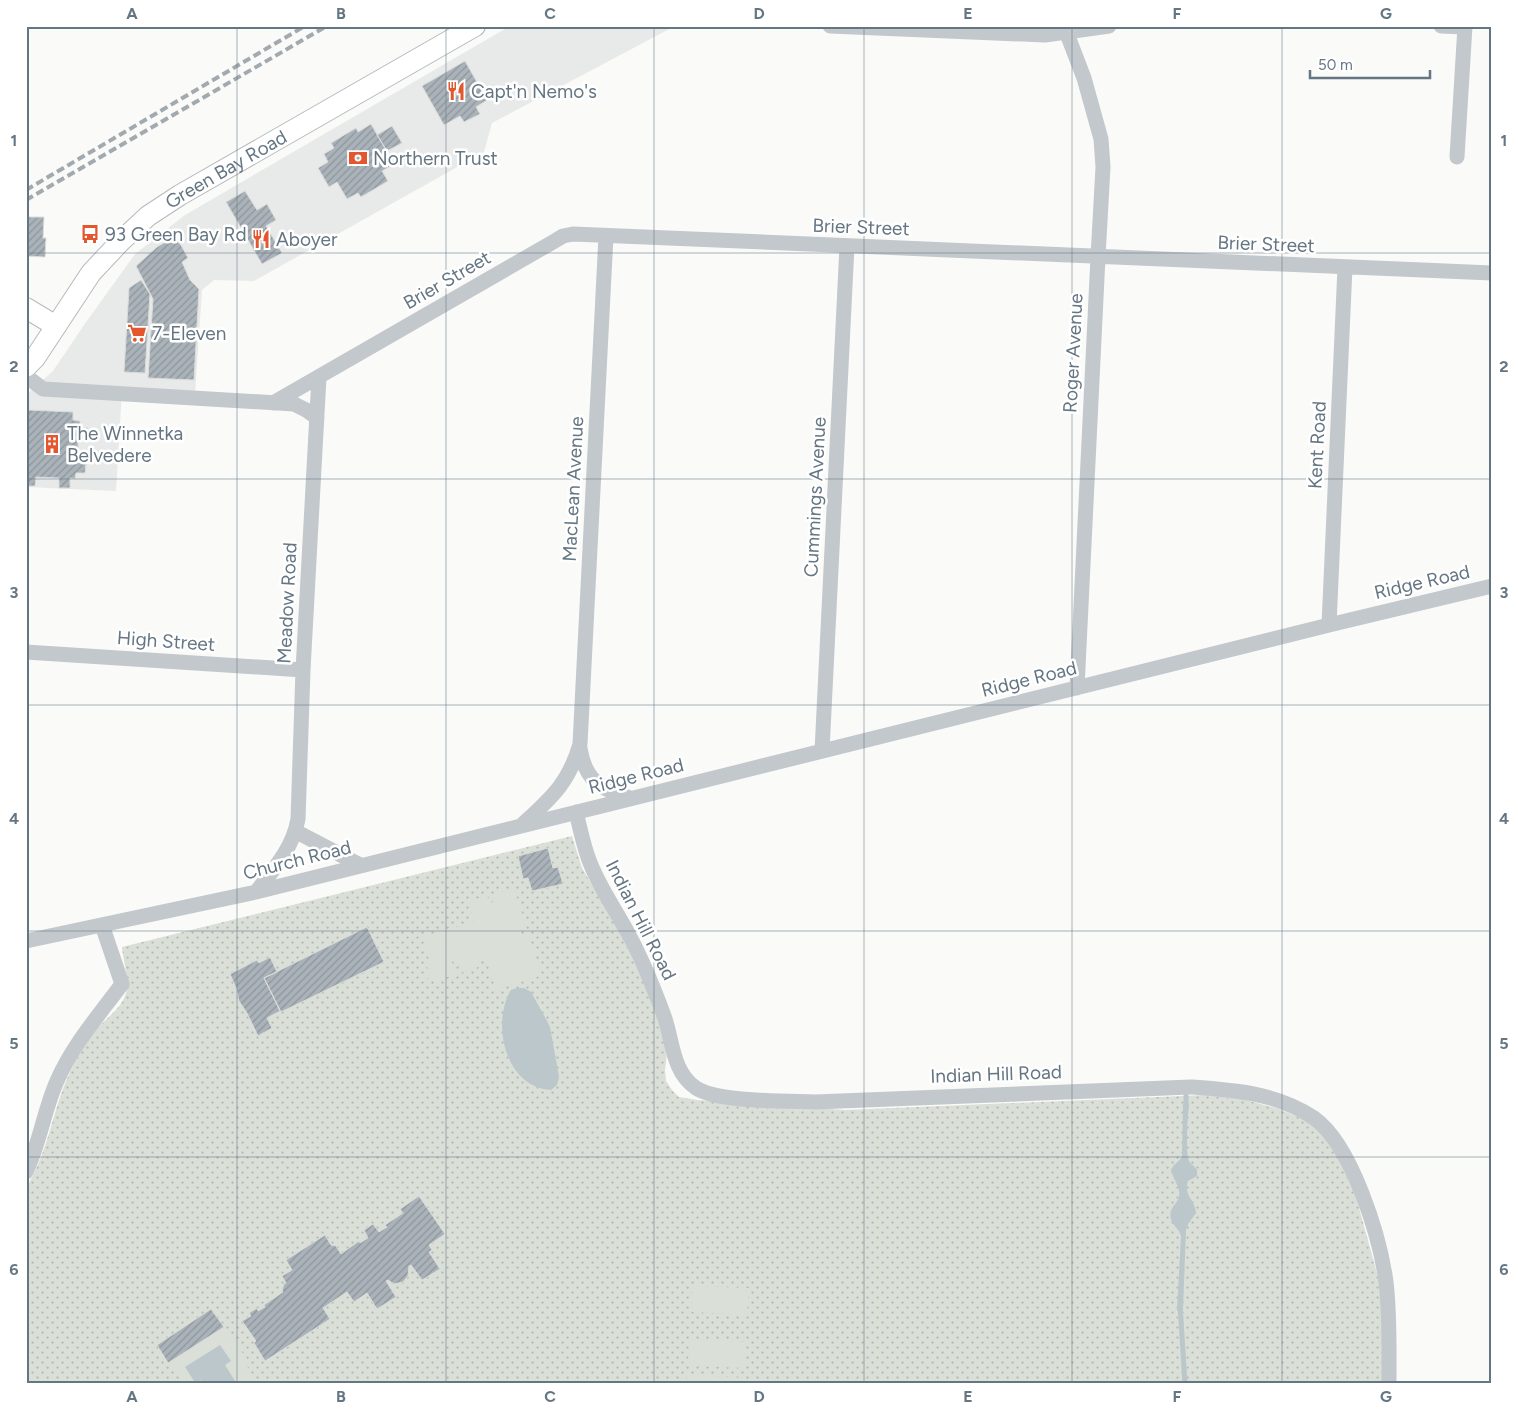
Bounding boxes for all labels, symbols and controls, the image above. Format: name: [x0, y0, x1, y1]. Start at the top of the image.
text: A: [126, 4, 138, 23]
text: B: [336, 4, 346, 23]
text: C: [544, 4, 556, 23]
text: D: [753, 4, 765, 23]
text: E: [963, 4, 973, 23]
text: F: [1173, 4, 1182, 23]
text: G: [1380, 4, 1392, 23]
scale bar: [1310, 48, 1430, 80]
text: 50 m: [1318, 56, 1353, 74]
restaurant icon: Capt'n Nemo's: [445, 80, 467, 102]
place label: Capt'n Nemo's: [471, 80, 597, 103]
street label: Green Bay Road: [161, 125, 291, 213]
text: 1: [11, 131, 17, 150]
text: 1: [1501, 131, 1507, 150]
bank icon: Northern Trust: [347, 147, 369, 169]
place label: Northern Trust: [373, 147, 498, 170]
street label: Brier Street: [812, 214, 910, 240]
bus stop icon: 93 Green Bay Rd: [79, 223, 101, 245]
place label: 93 Green Bay Rd: [105, 223, 247, 246]
restaurant icon: Aboyer: [250, 228, 272, 250]
place label: Aboyer: [276, 228, 338, 251]
street label: Brier Street: [1217, 231, 1315, 257]
street label: Brier Street: [399, 246, 495, 314]
street label: Roger Avenue: [1058, 293, 1088, 413]
supermarket icon: 7-Eleven: [126, 322, 148, 344]
place label: 7-Eleven: [152, 322, 226, 345]
text: 2: [9, 357, 19, 376]
text: 2: [1499, 357, 1509, 376]
street label: Kent Road: [1303, 400, 1331, 490]
street label: MacLean Avenue: [558, 416, 588, 562]
street label: Cummings Avenue: [799, 416, 831, 578]
place label: The Winnetka Belvedere: [67, 422, 183, 467]
building icon: The Winnetka Belvedere: [41, 433, 63, 455]
street label: Meadow Road: [272, 542, 302, 664]
street label: Ridge Road: [1372, 560, 1472, 604]
text: 3: [10, 583, 19, 602]
text: 3: [1500, 583, 1509, 602]
street label: High Street: [116, 626, 216, 656]
street label: Ridge Road: [979, 656, 1079, 702]
street label: Ridge Road: [586, 753, 686, 799]
text: 4: [9, 809, 19, 828]
text: 4: [1499, 809, 1509, 828]
street label: Church Road: [241, 835, 353, 885]
street label: Indian Hill Road: [601, 856, 681, 984]
text: 5: [9, 1034, 19, 1053]
text: 5: [1499, 1034, 1509, 1053]
street label: Indian Hill Road: [930, 1060, 1062, 1088]
text: 6: [9, 1260, 19, 1279]
text: 6: [1499, 1260, 1509, 1279]
text: A: [126, 1387, 138, 1406]
text: B: [336, 1387, 346, 1406]
text: C: [544, 1387, 556, 1406]
text: D: [753, 1387, 765, 1406]
text: E: [963, 1387, 973, 1406]
text: F: [1173, 1387, 1182, 1406]
text: G: [1380, 1387, 1392, 1406]

